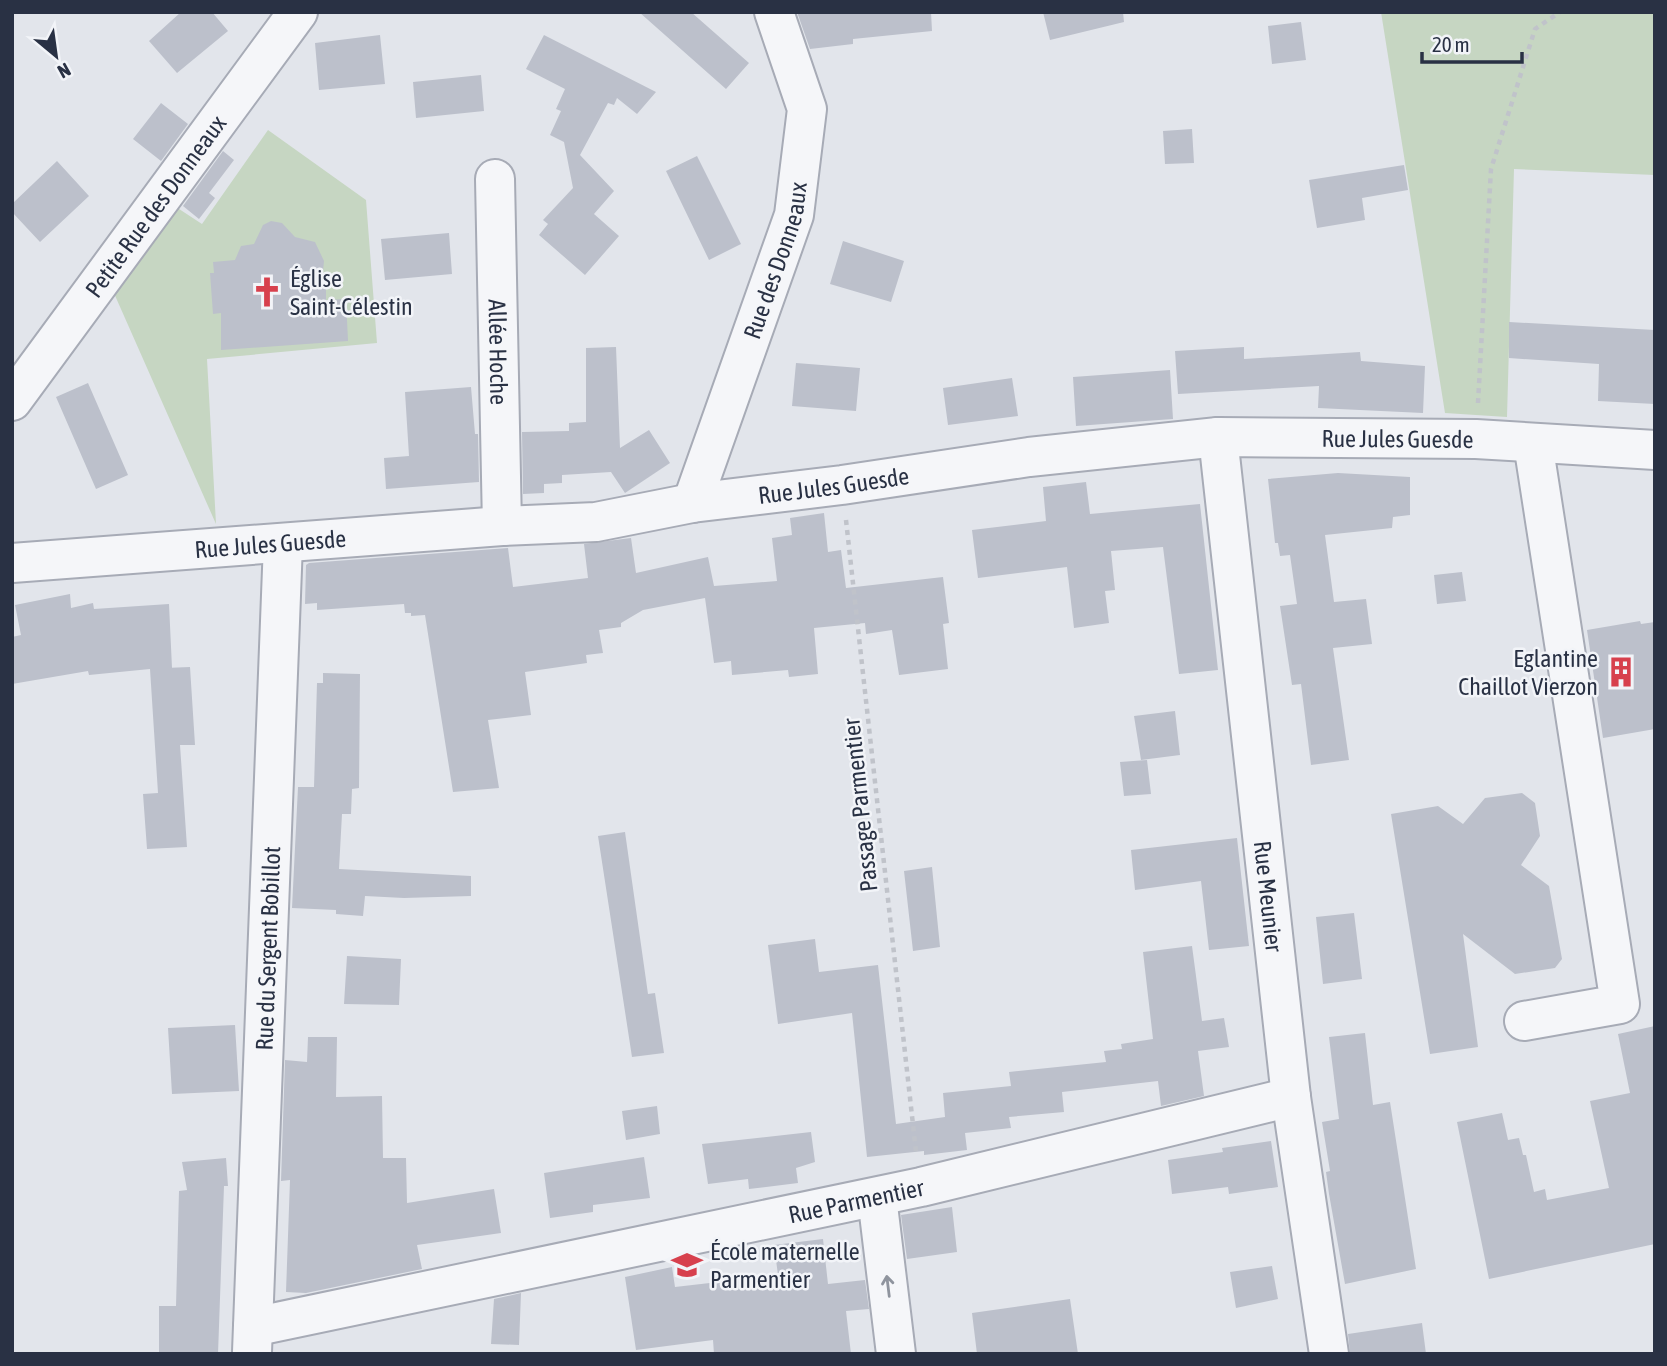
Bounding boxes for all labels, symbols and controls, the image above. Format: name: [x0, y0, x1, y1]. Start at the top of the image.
north arrow: [21, 21, 91, 91]
scale bar: [1422, 21, 1522, 65]
text: 20 m: [1432, 32, 1470, 56]
text: N: [54, 59, 74, 83]
street label: Petite Rue des Donneaux: [80, 110, 231, 302]
street label: Rue des Donneaux: [738, 180, 811, 342]
place label: Église Saint-Célestin: [290, 265, 413, 320]
church icon: Église Saint-Célestin: [250, 275, 284, 309]
street label: Allée Hoche: [484, 299, 513, 405]
street label: Rue Jules Guesde: [1321, 424, 1473, 452]
street label: Rue Jules Guesde: [757, 462, 911, 508]
street label: Rue Jules Guesde: [194, 524, 347, 563]
place label: Eglantine Chaillot Vierzon: [1458, 645, 1598, 700]
building icon: Eglantine Chaillot Vierzon: [1604, 655, 1638, 689]
street label: Passage Parmentier: [837, 716, 883, 893]
street label: Rue Meunier: [1249, 839, 1288, 954]
street label: Rue du Sergent Bobillot: [250, 846, 285, 1051]
street label: Rue Parmentier: [786, 1173, 927, 1228]
place label: École maternelle Parmentier: [710, 1238, 860, 1293]
school or university icon: École maternelle Parmentier: [670, 1248, 704, 1282]
one-way arrow: [882, 1275, 895, 1298]

